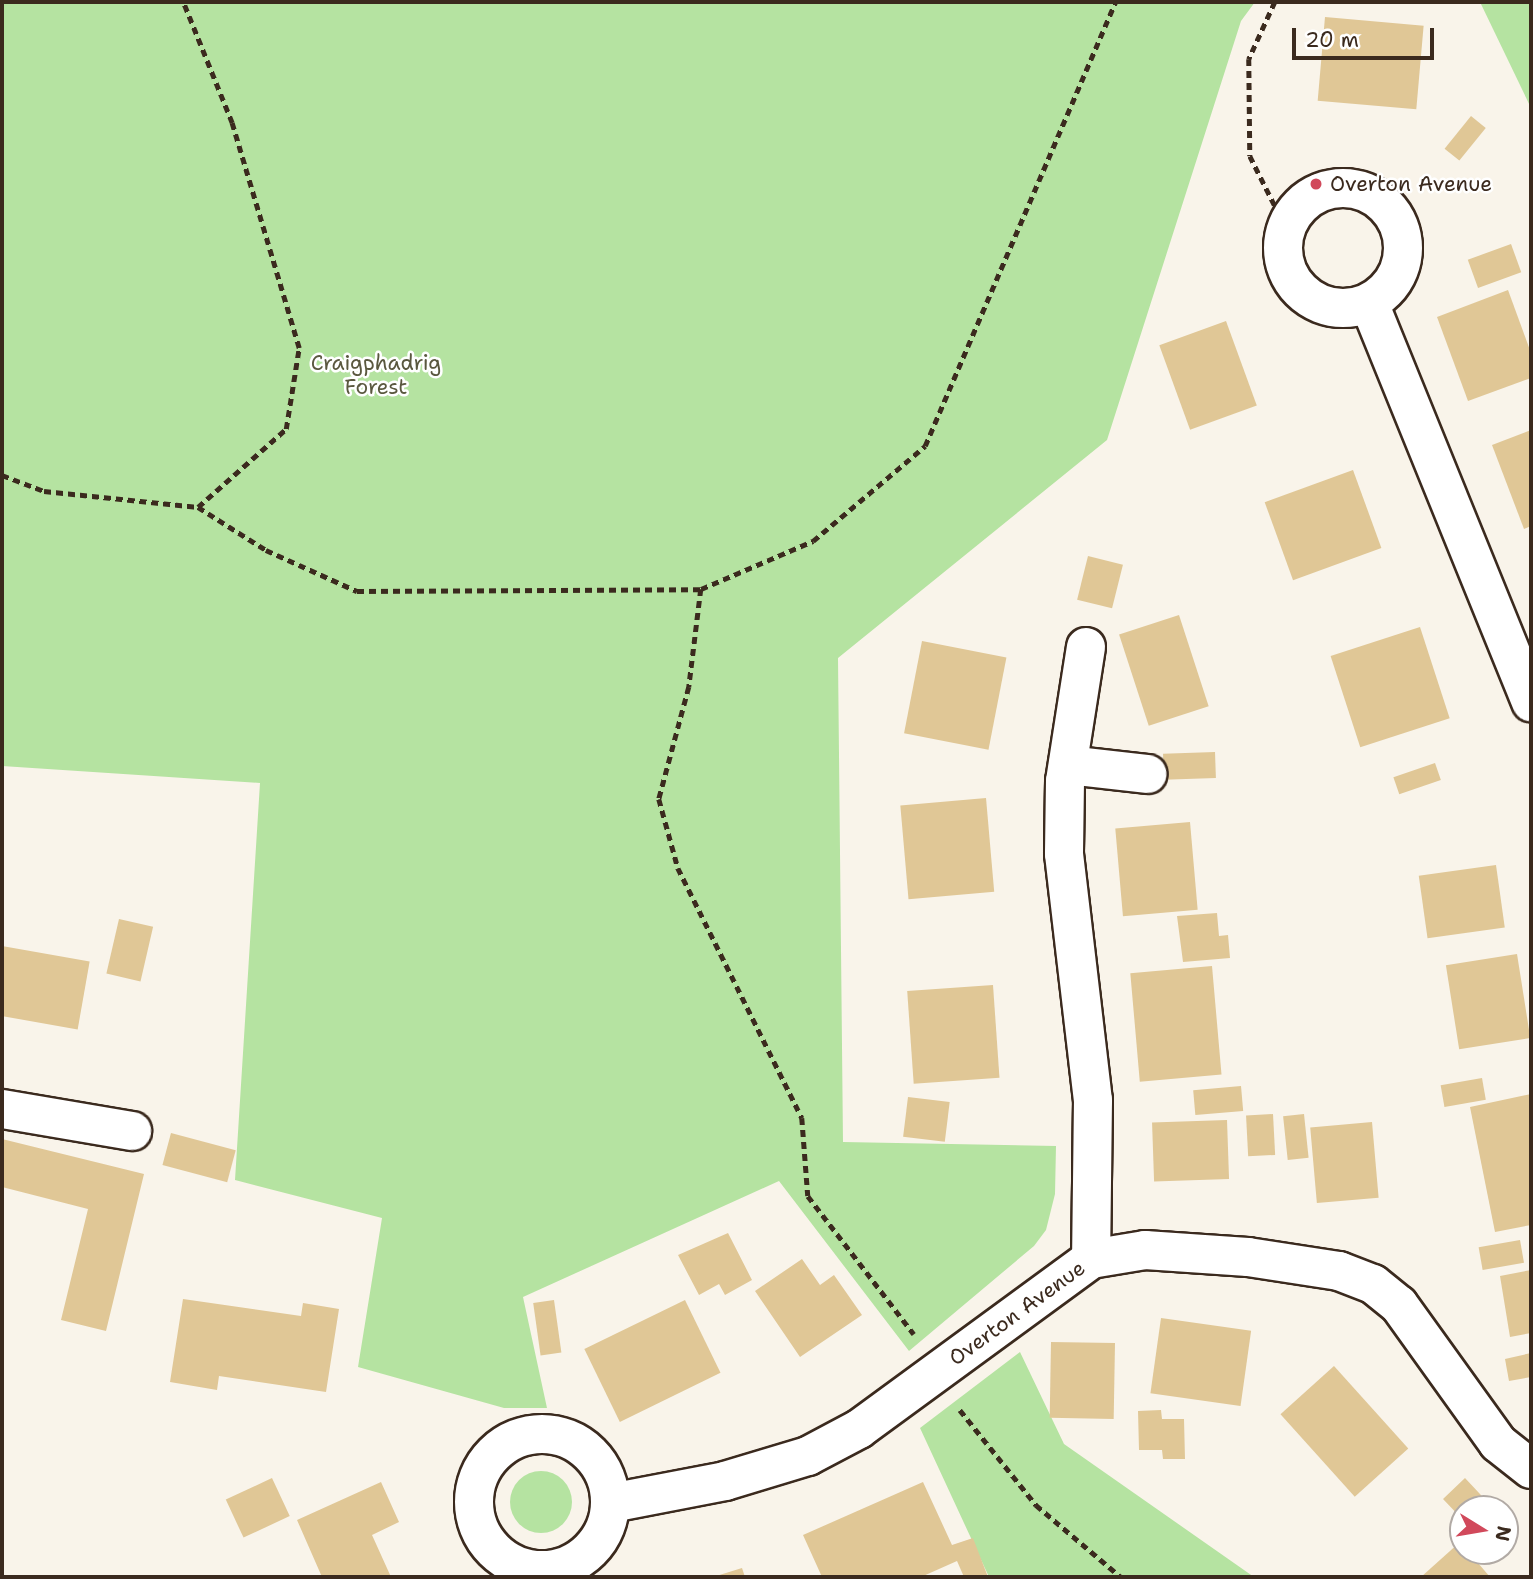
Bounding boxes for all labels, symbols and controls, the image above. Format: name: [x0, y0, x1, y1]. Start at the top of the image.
scale bar: [1295, 14, 1437, 58]
text: 20 m: [1305, 26, 1359, 54]
place label: Overton Avenue: [1330, 171, 1492, 197]
marker: Overton Avenue: [1308, 176, 1324, 192]
park label: Craigphadrig Forest: [311, 350, 441, 400]
street label: Overton Avenue: [944, 1255, 1090, 1371]
north arrow: [1449, 1495, 1519, 1565]
text: N: [1489, 1524, 1517, 1543]

